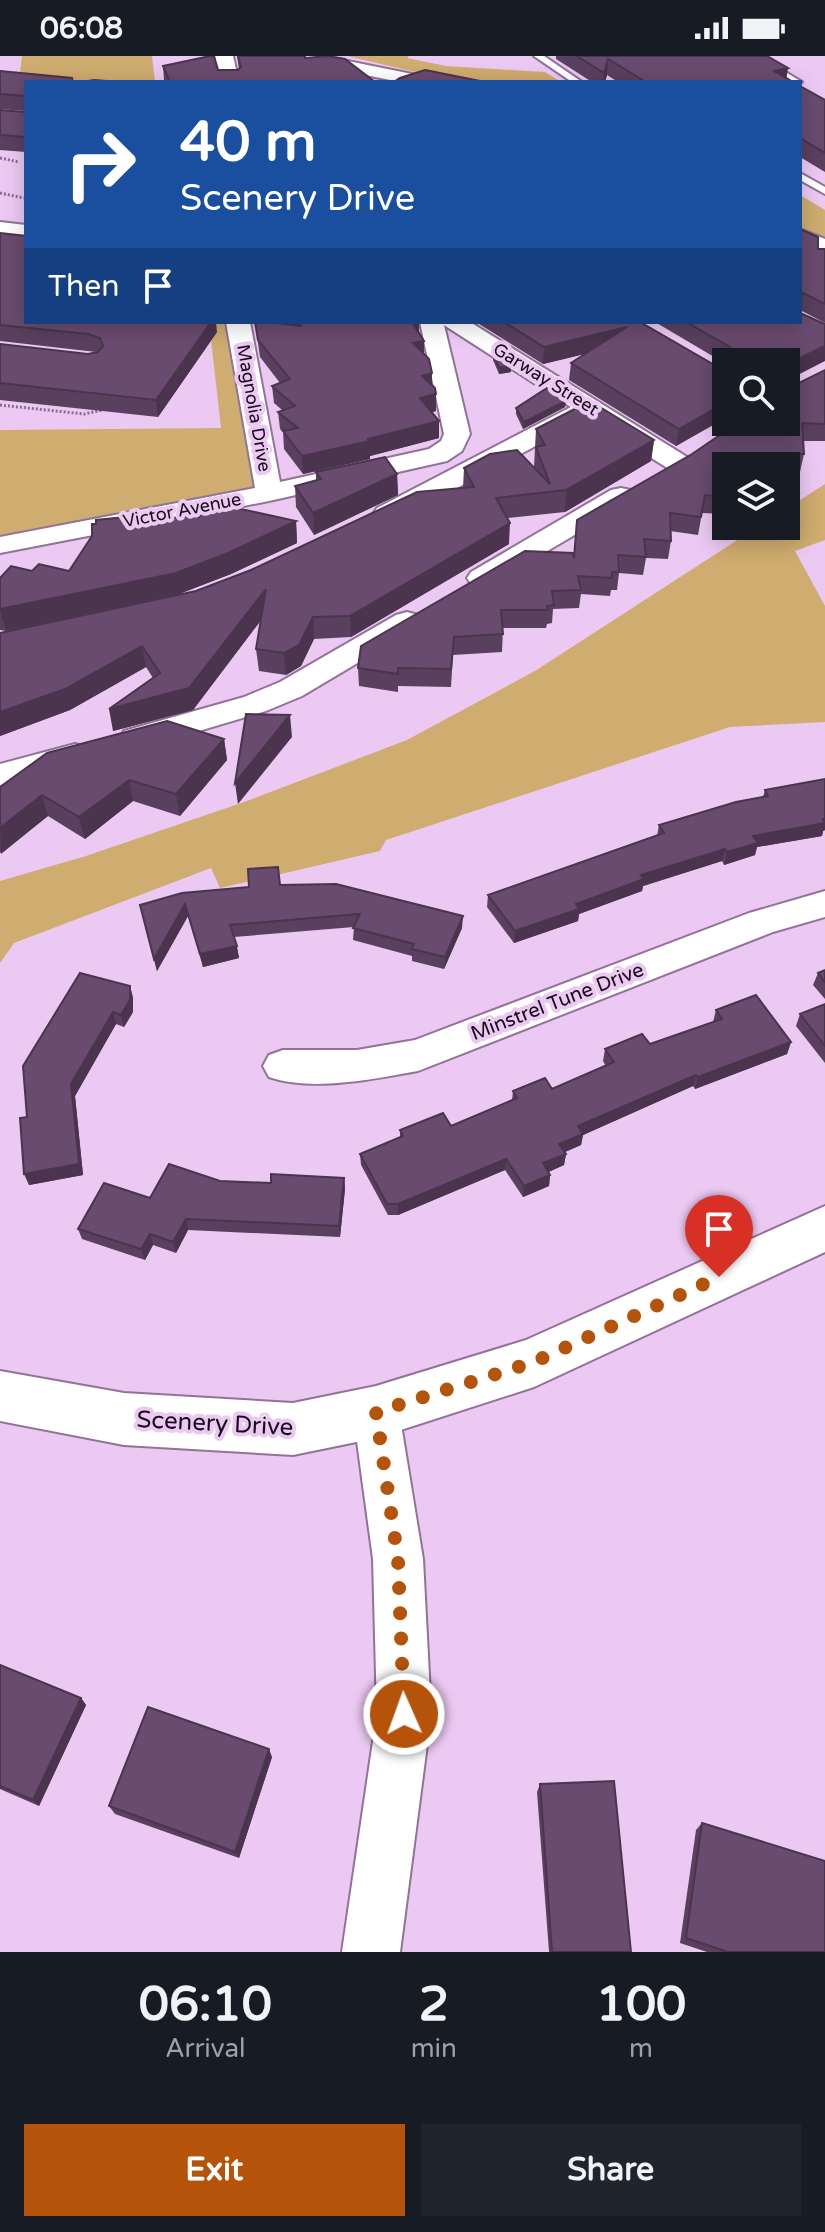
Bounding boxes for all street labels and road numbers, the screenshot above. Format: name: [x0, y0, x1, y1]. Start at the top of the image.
street label: Garway Street: [489, 338, 603, 420]
street label: Magnolia Drive: [232, 343, 276, 473]
street label: Victor Avenue: [121, 488, 243, 532]
street label: Minstrel Tune Drive: [467, 958, 647, 1046]
street label: Scenery Drive: [136, 1405, 294, 1442]

